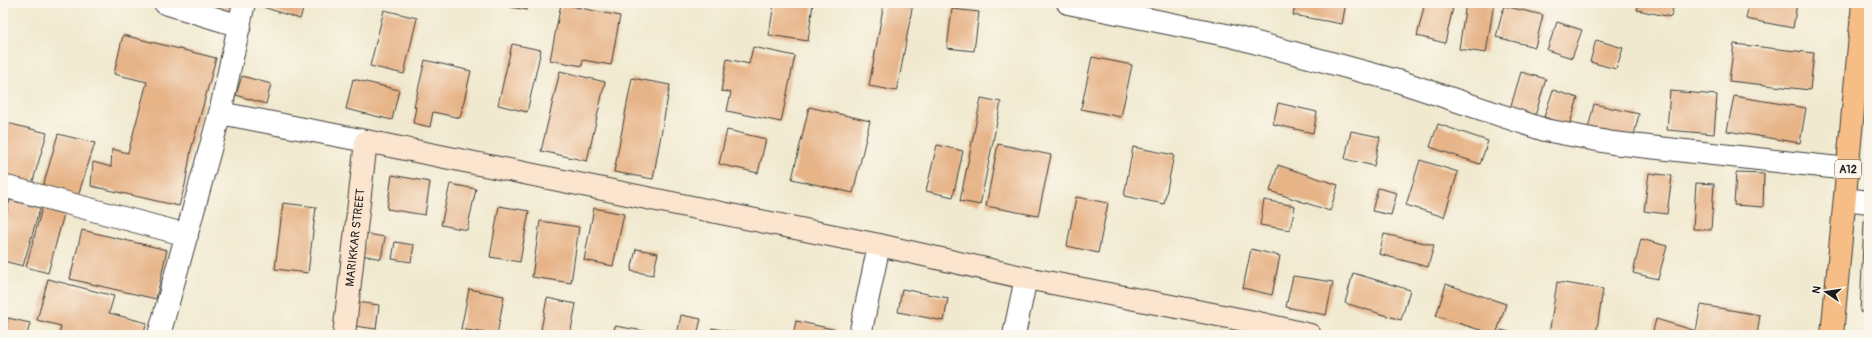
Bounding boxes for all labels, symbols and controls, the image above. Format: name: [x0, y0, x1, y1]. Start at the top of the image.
road number: A12: [1835, 160, 1861, 178]
street label: MARIKKAR STREET: [343, 188, 369, 287]
north arrow: [1806, 272, 1846, 312]
text: N: [1810, 284, 1824, 295]

